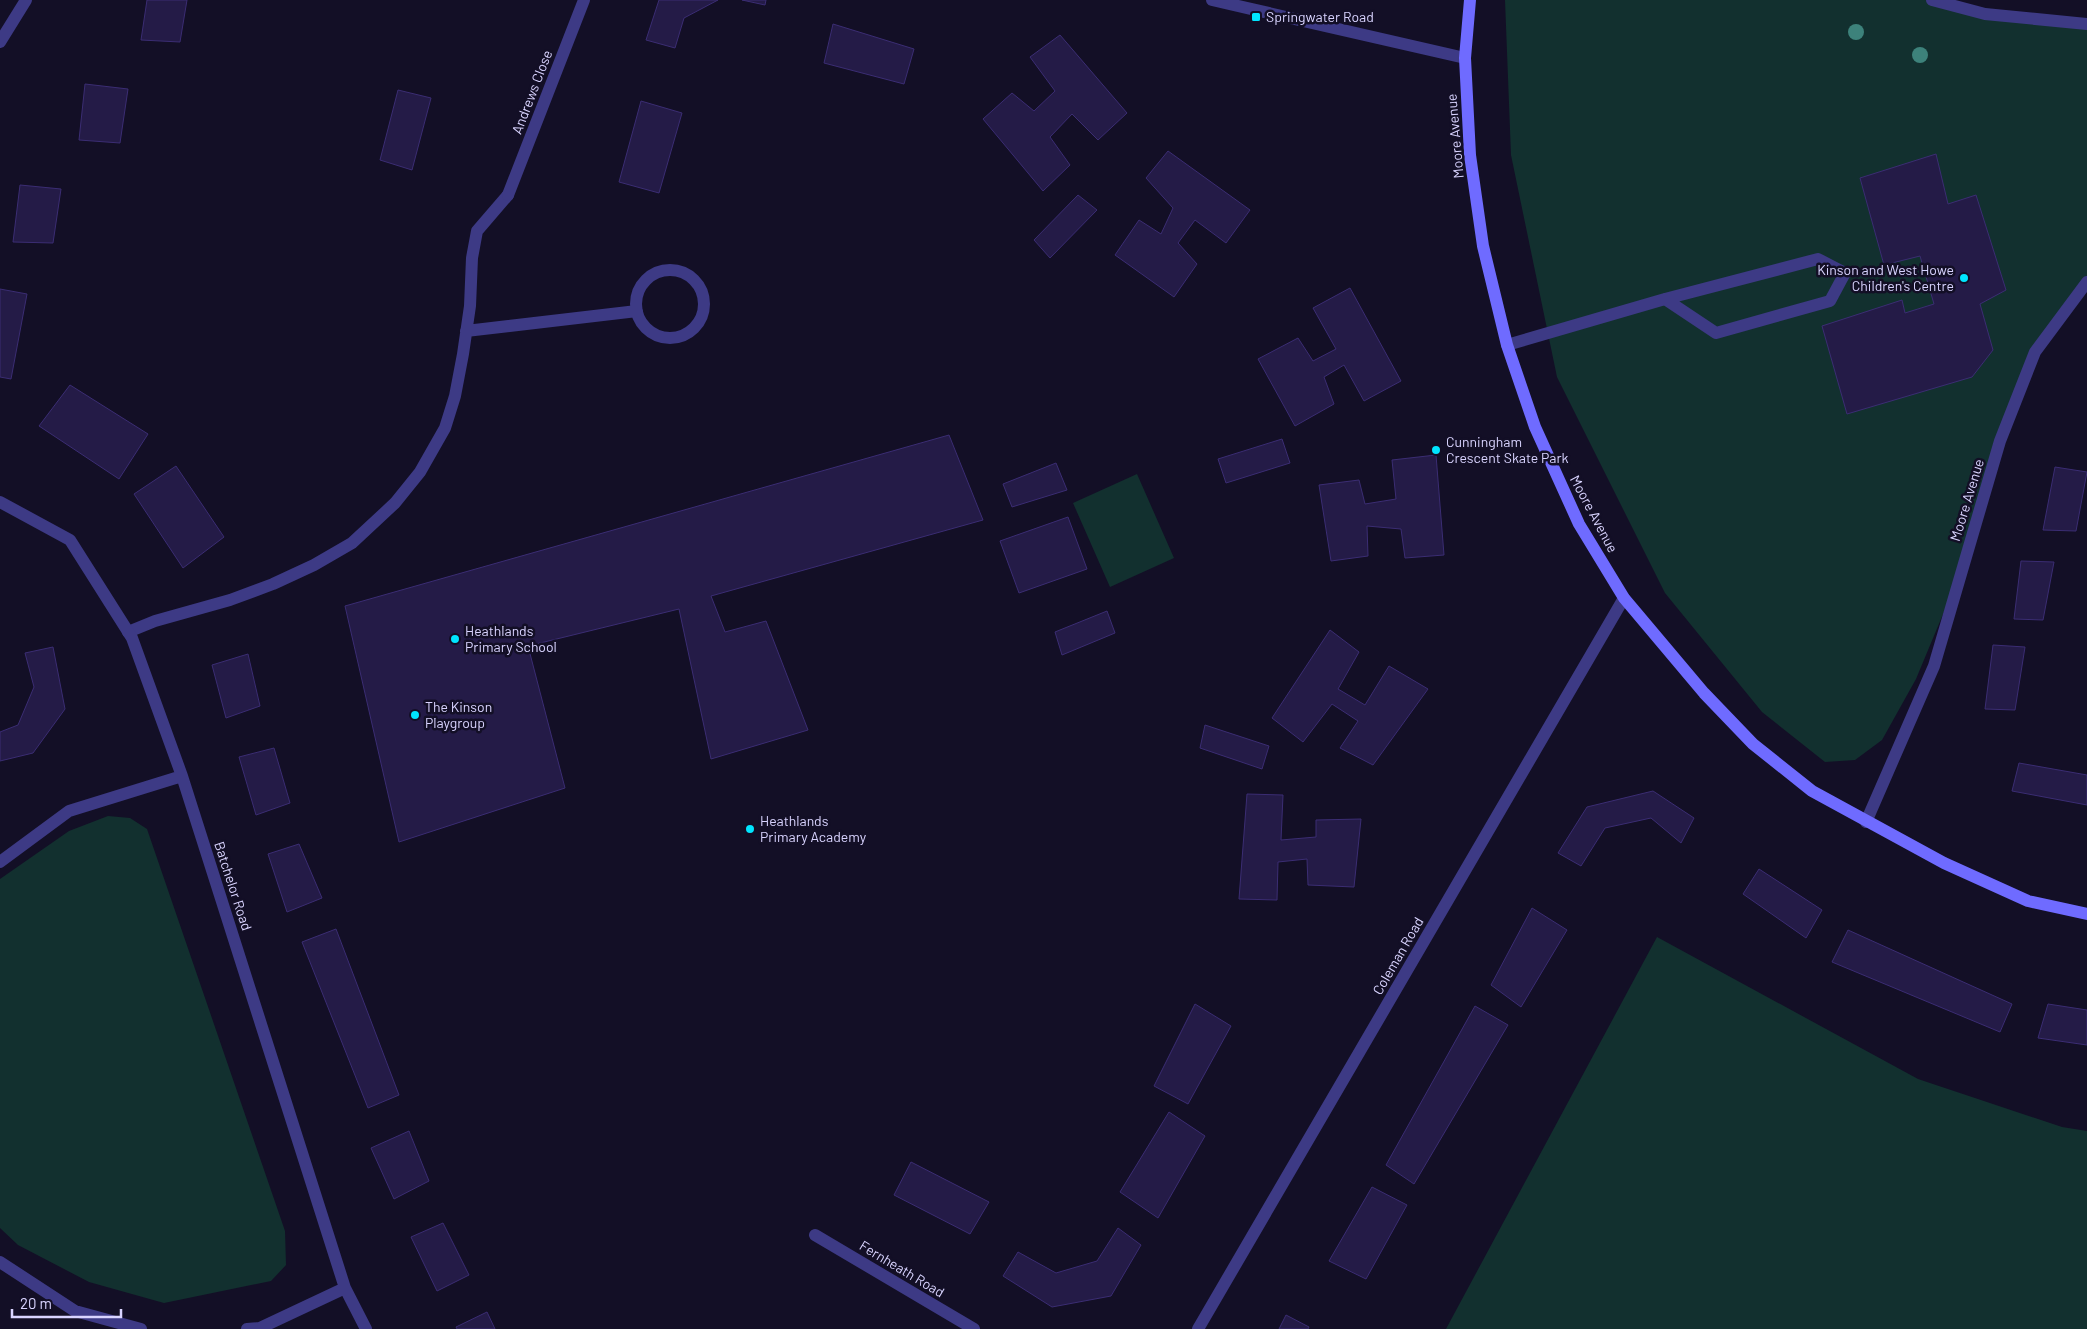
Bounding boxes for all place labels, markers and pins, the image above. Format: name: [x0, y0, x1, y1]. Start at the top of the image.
place label: Springwater Road: [1266, 8, 1374, 25]
marker: Springwater Road: [1250, 11, 1262, 23]
place label: Kinson and West Howe Children's Centre: [1817, 261, 1954, 294]
marker: Kinson and West Howe Children's Centre: [1958, 272, 1970, 284]
place label: Cunningham Crescent Skate Park: [1446, 433, 1569, 466]
marker: Cunningham Crescent Skate Park: [1430, 444, 1442, 456]
place label: Heathlands Primary School: [465, 622, 557, 655]
marker: Heathlands Primary School: [449, 633, 461, 645]
place label: The Kinson Playgroup: [425, 698, 492, 731]
marker: The Kinson Playgroup: [409, 709, 421, 721]
place label: Heathlands Primary Academy: [760, 812, 867, 845]
marker: Heathlands Primary Academy: [744, 823, 756, 835]

